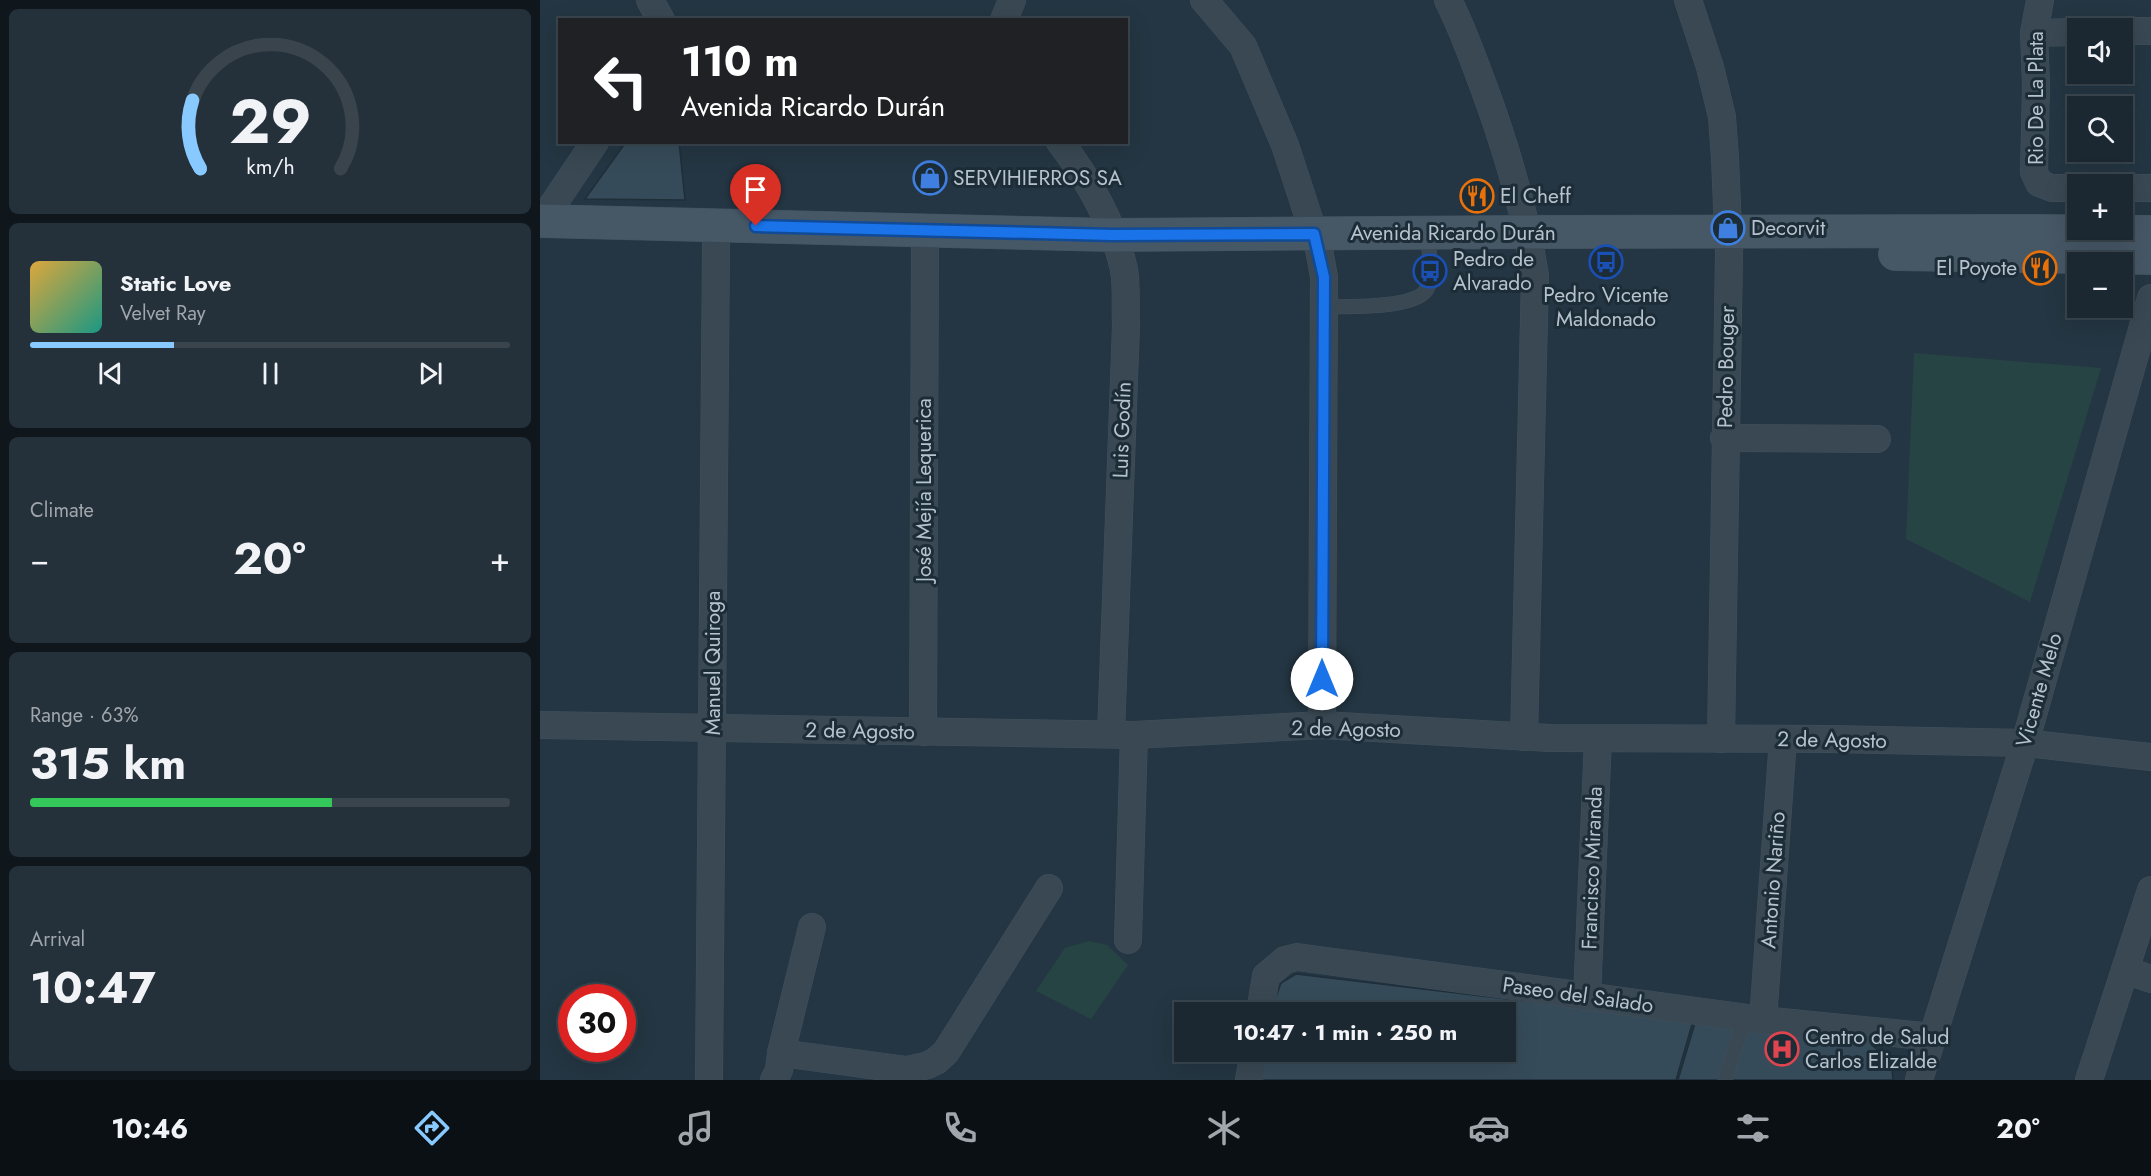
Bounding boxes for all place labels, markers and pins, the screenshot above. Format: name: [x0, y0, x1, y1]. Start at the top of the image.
shop icon: SERVIHIERROS SA: [912, 160, 948, 196]
place label: SERVIHIERROS SA: [953, 163, 1122, 193]
pin: [730, 164, 781, 226]
restaurant icon: El Cheff: [1459, 178, 1495, 214]
place label: El Cheff: [1500, 181, 1572, 211]
shop icon: Decorvit: [1710, 210, 1746, 246]
place label: Decorvit: [1751, 213, 1825, 243]
place label: Pedro de Alvarado: [1453, 244, 1534, 298]
bus stop icon: Pedro Vicente Maldonado: [1588, 244, 1624, 280]
restaurant icon: El Poyote: [2022, 250, 2058, 286]
bus stop icon: Pedro de Alvarado: [1412, 253, 1448, 289]
place label: El Poyote: [1936, 253, 2017, 283]
place label: Pedro Vicente Maldonado: [1543, 280, 1669, 334]
place label: Centro de Salud Carlos Elizalde: [1805, 1022, 1949, 1076]
hospital icon: Centro de Salud Carlos Elizalde: [1764, 1031, 1800, 1067]

